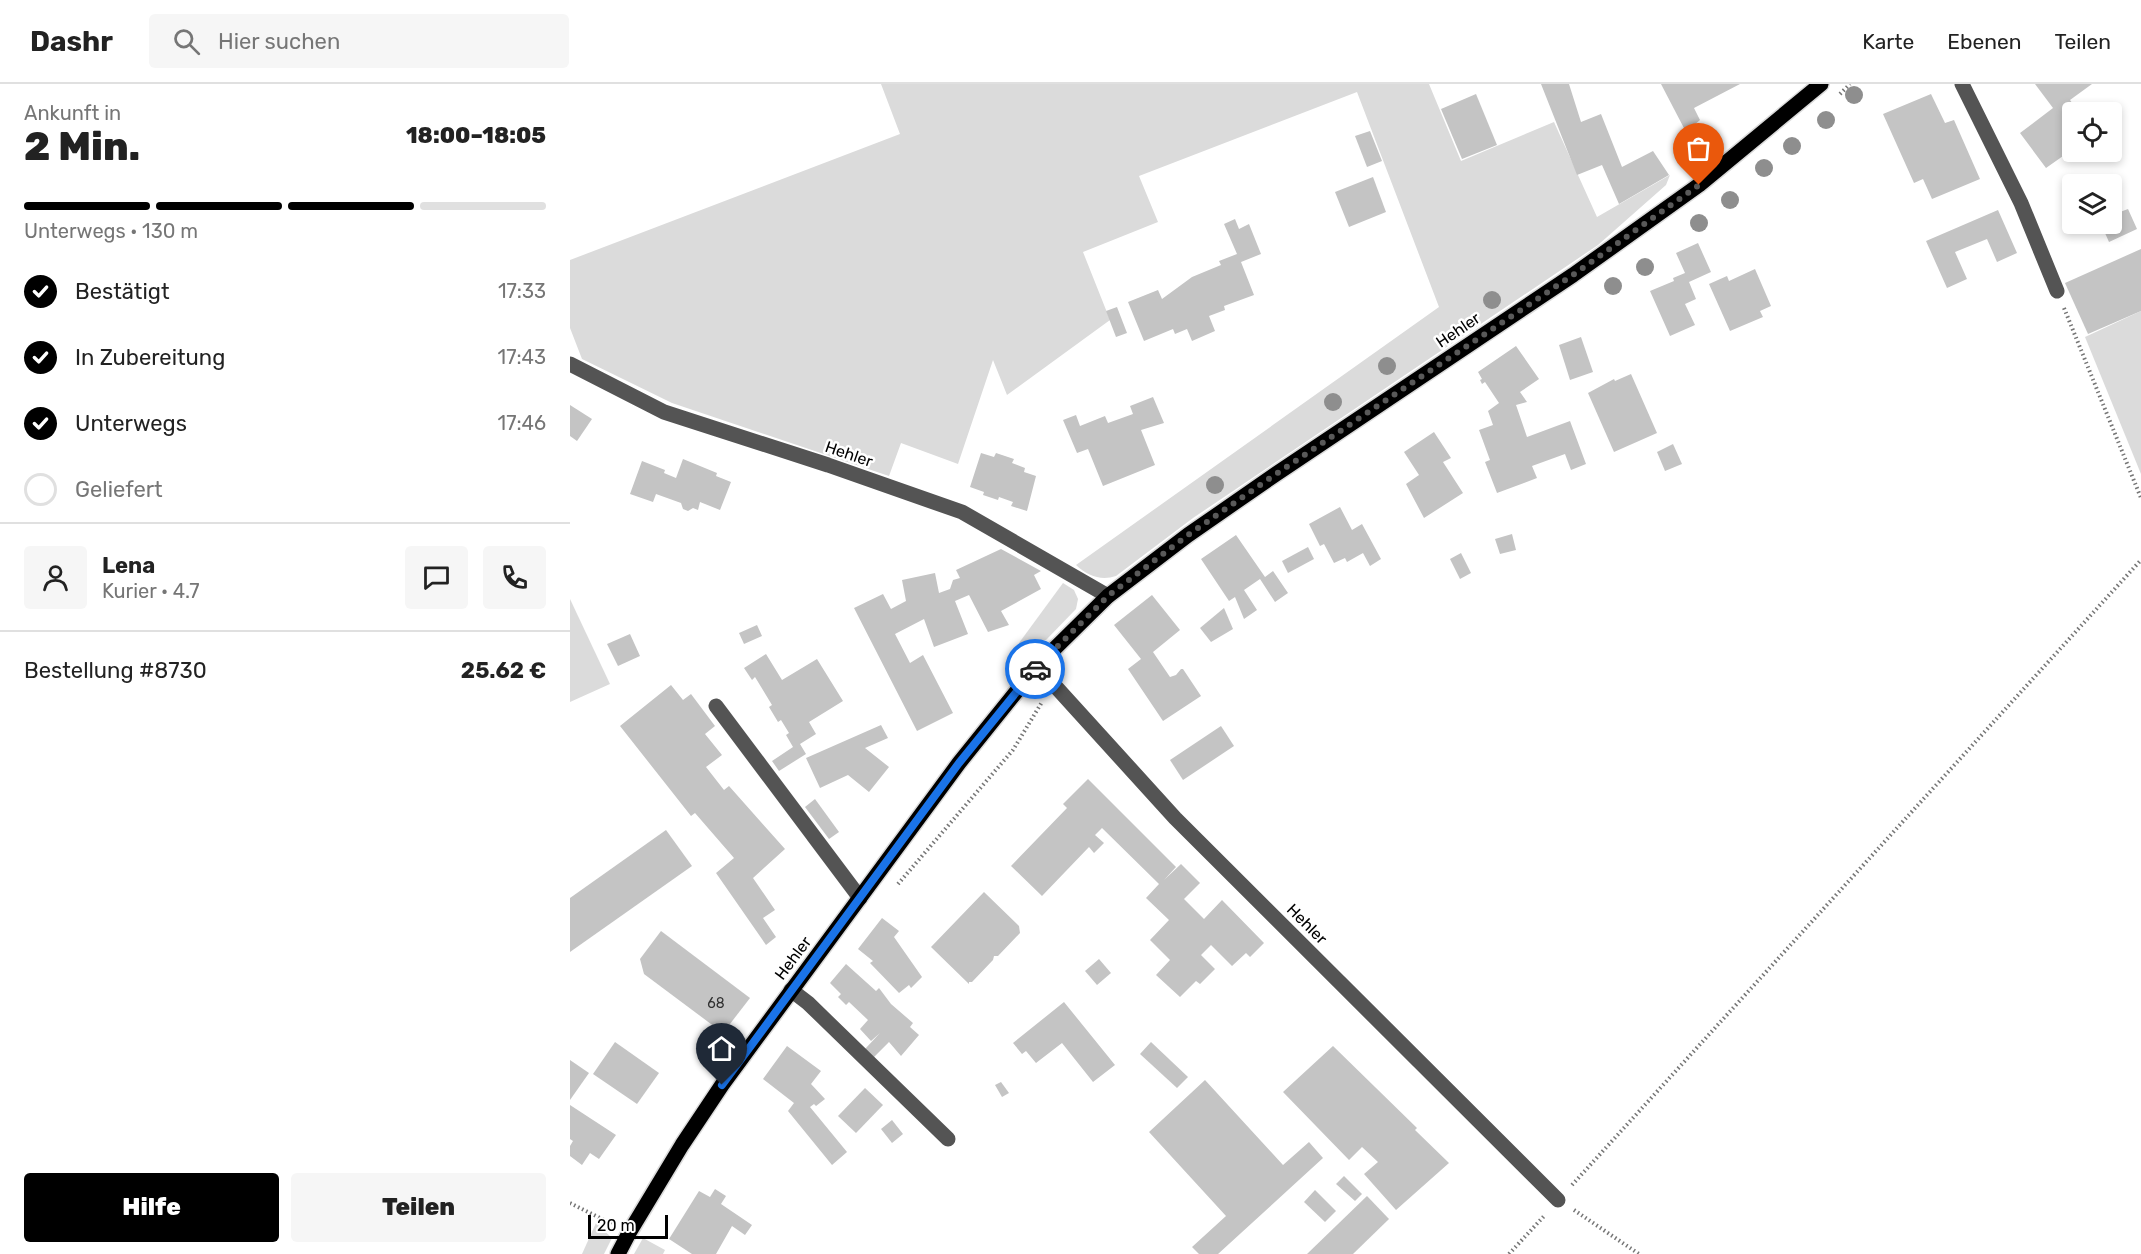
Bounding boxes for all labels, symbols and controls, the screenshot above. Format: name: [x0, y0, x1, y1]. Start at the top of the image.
search box: [149, 14, 569, 68]
text: Dashr: [30, 25, 113, 58]
icon: search: [170, 25, 203, 58]
text: Hier suchen: [218, 28, 340, 55]
text: Karte: [1862, 29, 1914, 54]
text: Ebenen: [1947, 29, 2021, 54]
text: Teilen: [2054, 29, 2111, 54]
text: Ankunft in: [24, 101, 121, 125]
map controls: [2062, 102, 2122, 234]
button: locate: [2062, 102, 2122, 162]
text: 18:00–18:05: [406, 122, 546, 149]
pin: [1673, 123, 1724, 185]
text: 2 Min.: [24, 124, 140, 170]
icon: bag: [1682, 132, 1715, 165]
button: layers: [2062, 174, 2122, 234]
text: Unterwegs · 130 m: [24, 219, 198, 243]
icon: check: [24, 275, 57, 308]
text: Bestätigt: [75, 278, 170, 305]
text: 17:33: [498, 279, 546, 303]
street label: Hehler: [1432, 308, 1484, 352]
icon: check: [24, 341, 57, 374]
text: In Zubereitung: [75, 344, 225, 371]
text: 17:43: [498, 345, 546, 369]
icon: check: [24, 407, 57, 440]
text: Unterwegs: [75, 410, 187, 437]
text: 17:46: [498, 411, 546, 435]
street label: Hehler: [823, 437, 875, 471]
text: Geliefert: [75, 476, 163, 503]
button: person: [24, 546, 87, 609]
button: chat: [405, 546, 468, 609]
button: phone: [483, 546, 546, 609]
text: Lena: [102, 552, 155, 579]
text: Kurier · 4.7: [102, 579, 200, 603]
courier: [1005, 639, 1065, 699]
icon: car: [1019, 653, 1052, 686]
text: Bestellung #8730: [24, 657, 207, 684]
text: 25.62 €: [461, 657, 546, 684]
street label: Hehler: [1283, 900, 1331, 948]
street label: Hehler: [771, 933, 815, 983]
house number: 68: [707, 995, 725, 1012]
pin: [696, 1023, 747, 1085]
icon: home: [705, 1032, 738, 1065]
button: Hilfe: [24, 1173, 279, 1242]
button: Teilen: [291, 1173, 546, 1242]
scale bar: [588, 1212, 668, 1240]
text: 20 m: [597, 1216, 635, 1235]

